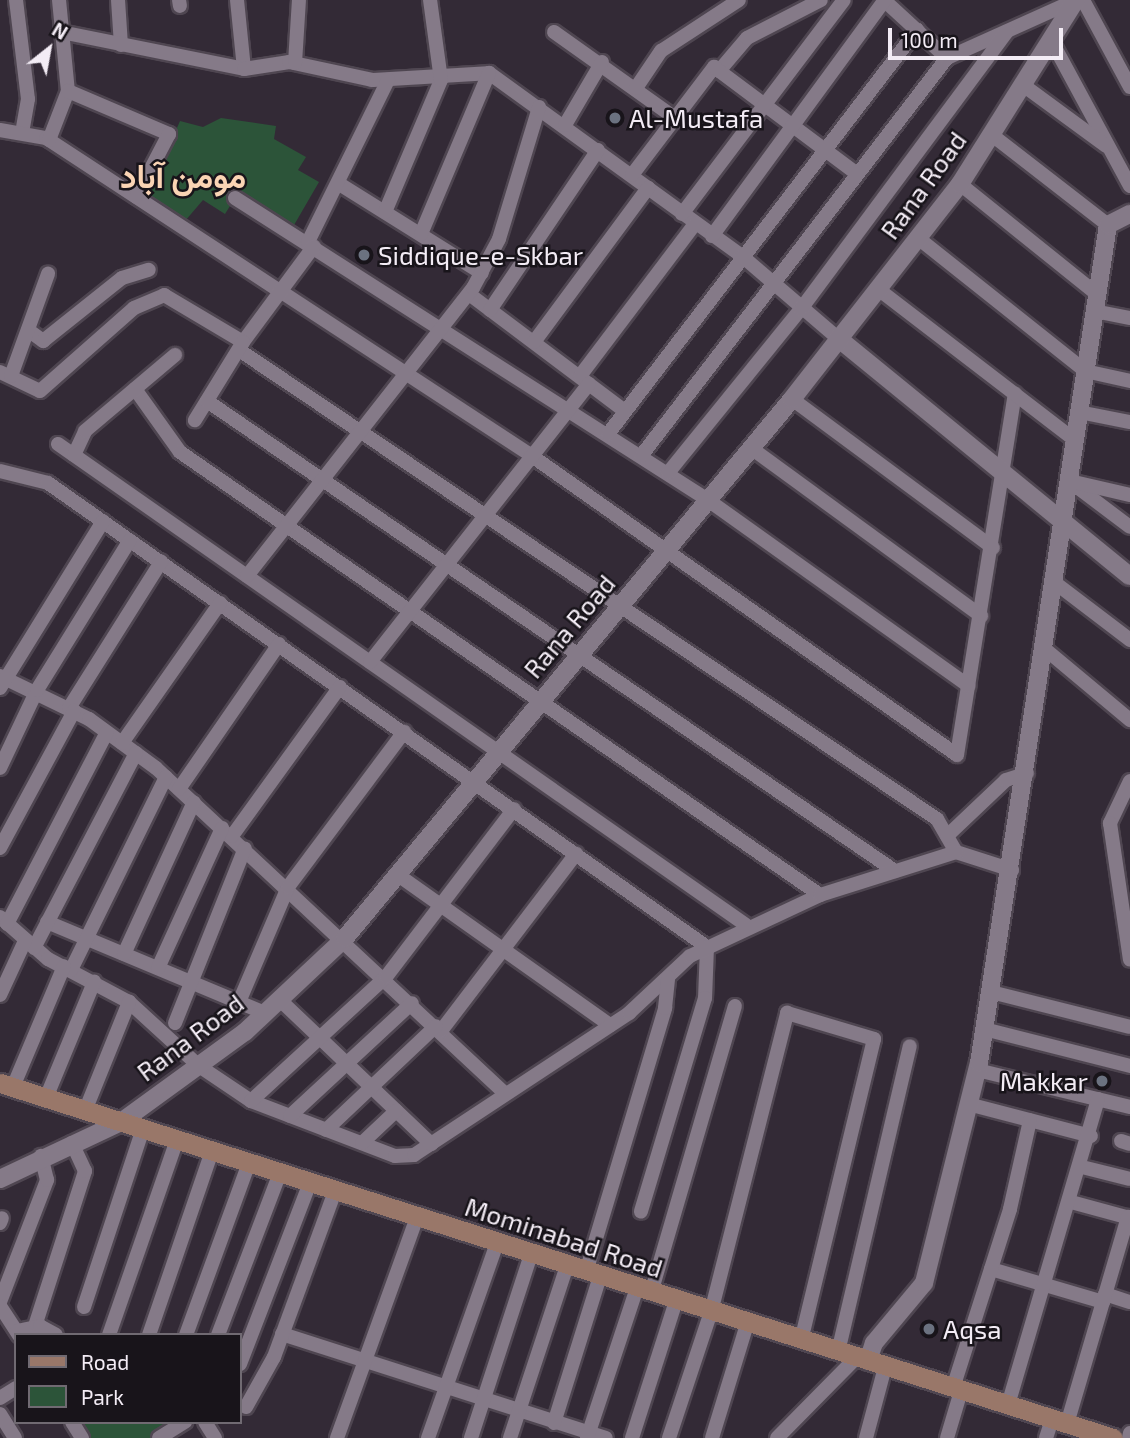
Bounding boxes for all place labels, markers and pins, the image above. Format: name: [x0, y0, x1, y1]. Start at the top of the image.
place label: Al-Mustafa: [629, 102, 763, 134]
marker: Al-Mustafa: [607, 110, 623, 126]
place label: Siddique-e-Skbar: [378, 239, 583, 271]
marker: Siddique-e-Skbar: [356, 247, 372, 263]
place label: Makkar: [1000, 1065, 1088, 1097]
marker: Makkar: [1094, 1073, 1110, 1089]
place label: Aqsa: [943, 1313, 1001, 1345]
marker: Aqsa: [921, 1321, 937, 1337]

